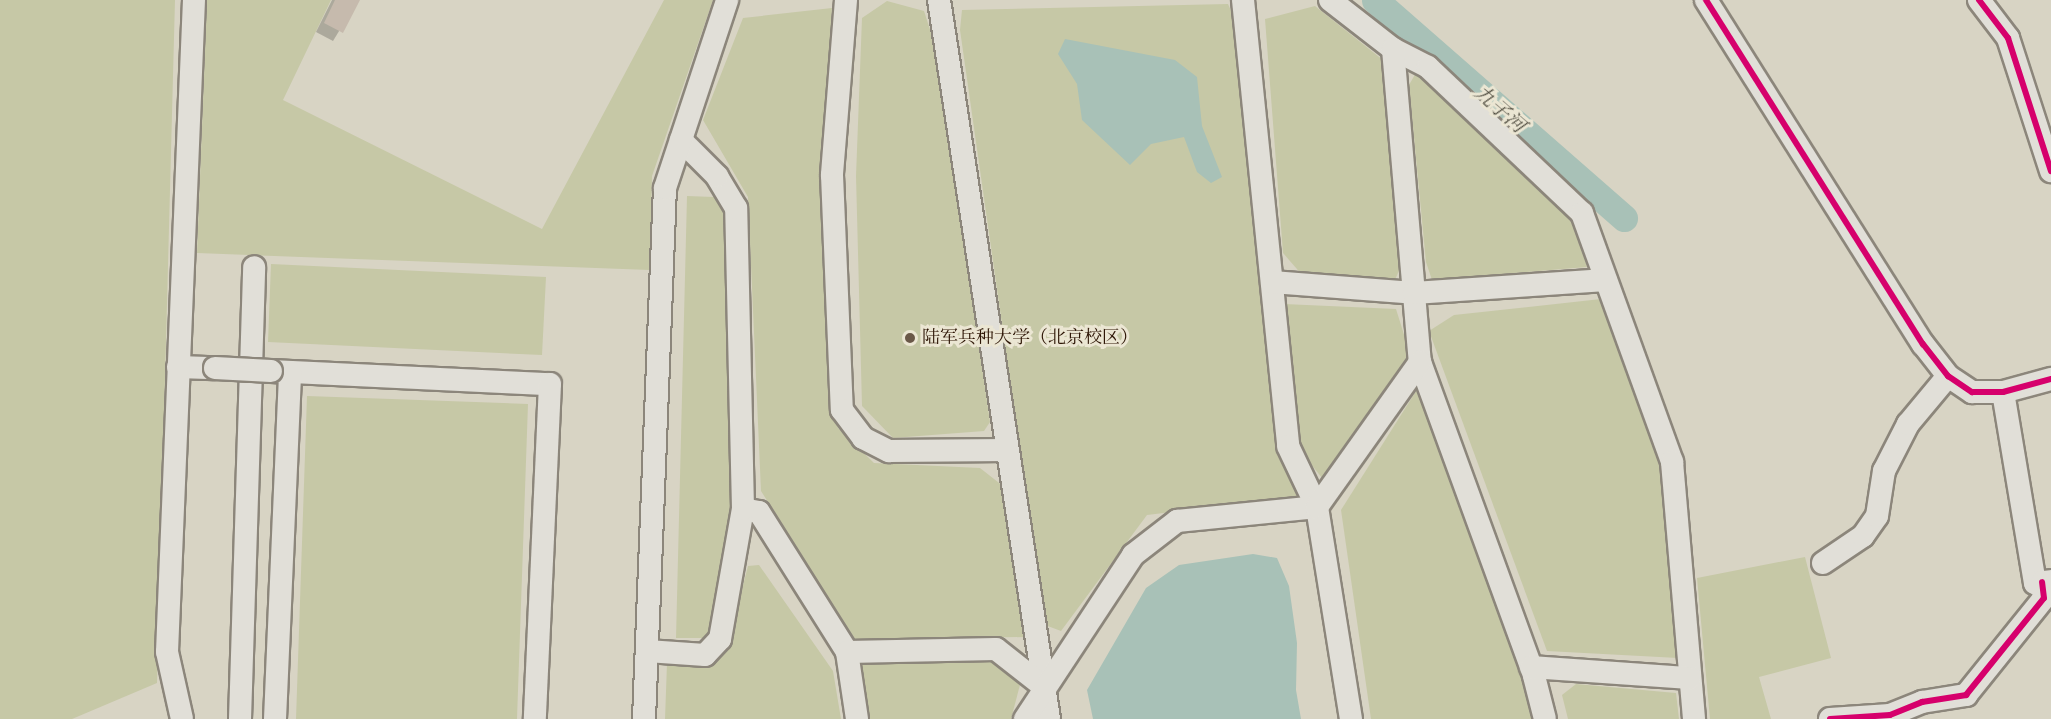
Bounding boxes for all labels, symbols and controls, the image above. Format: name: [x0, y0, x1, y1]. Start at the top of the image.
water label: 九子河: [1469, 80, 1531, 138]
place label: 陆军兵种大学（北京校区）: [922, 327, 1138, 349]
marker: 陆军兵种大学（北京校区）: [903, 331, 917, 345]

